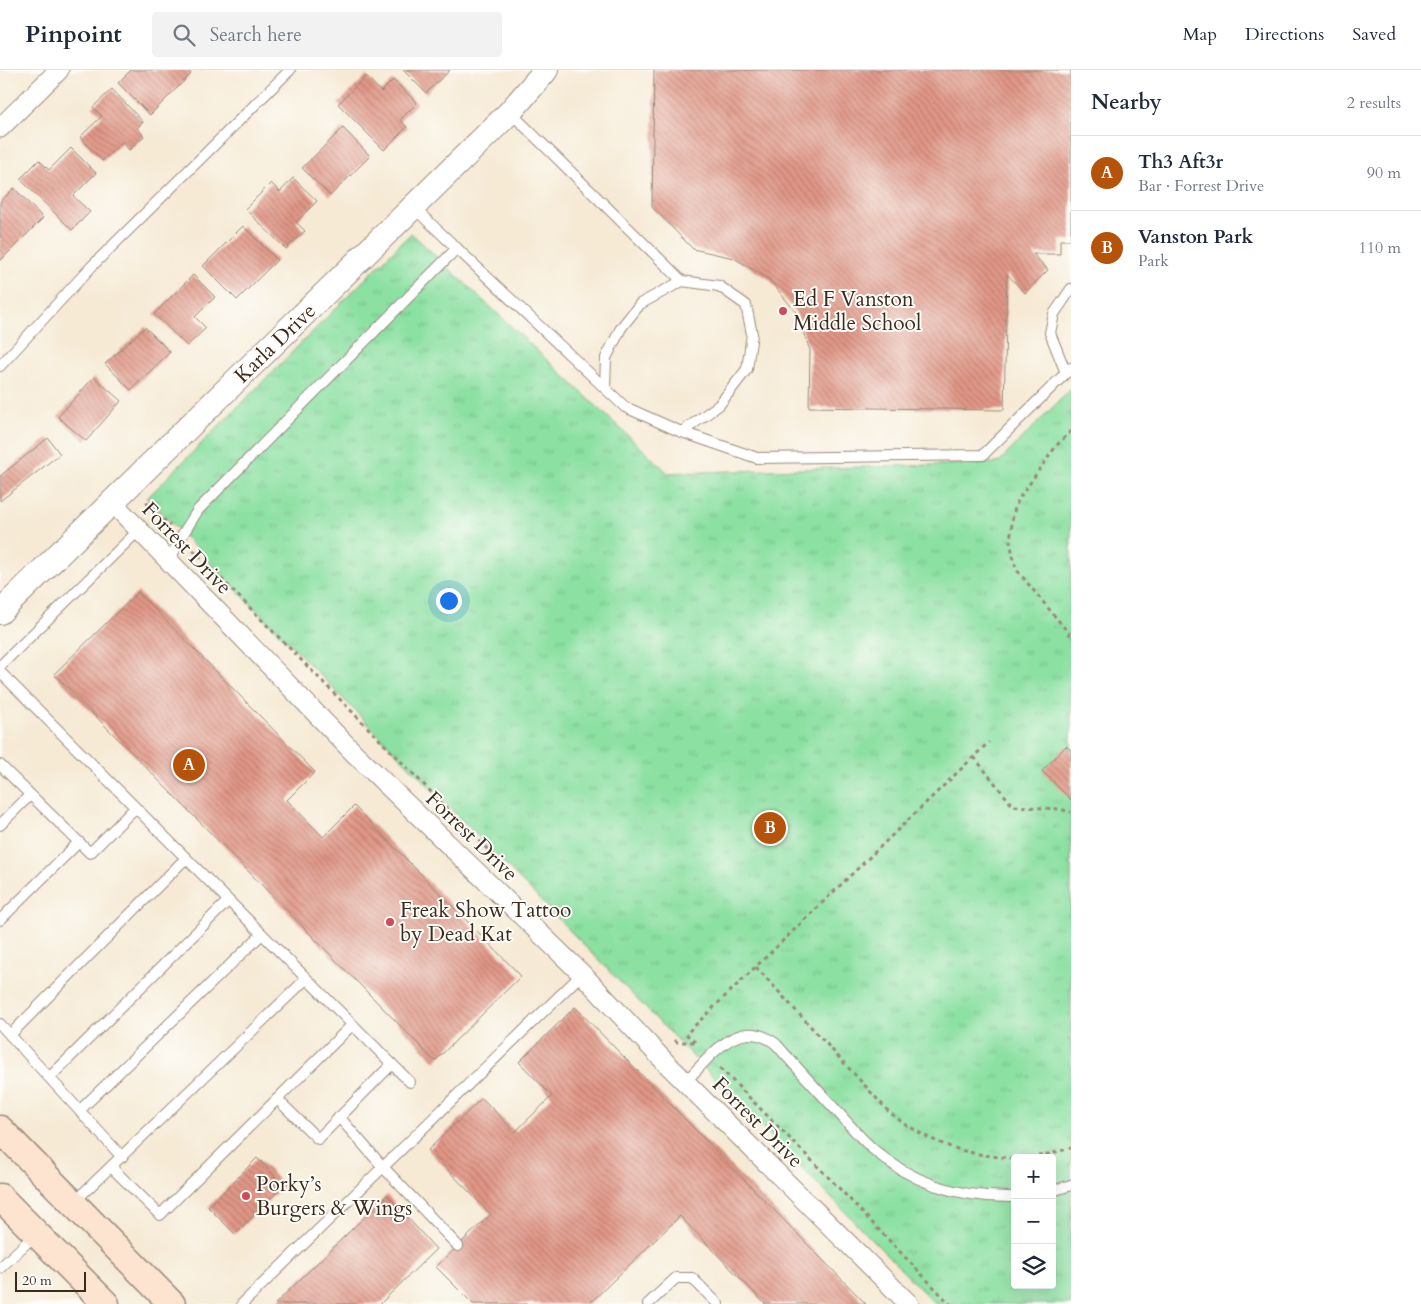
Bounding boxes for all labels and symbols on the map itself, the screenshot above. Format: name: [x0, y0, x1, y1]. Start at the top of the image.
place label: Ed F Vanston Middle School: [793, 285, 921, 338]
street label: Karla Drive: [228, 297, 323, 390]
marker: Ed F Vanston Middle School: [777, 305, 789, 317]
street label: Forrest Drive: [135, 496, 238, 601]
your location: [436, 588, 462, 614]
pin: A: [173, 746, 205, 784]
street label: Forrest Drive: [419, 785, 524, 888]
pin: B: [754, 809, 786, 847]
place label: Freak Show Tattoo by Dead Kat: [400, 896, 571, 949]
marker: Freak Show Tattoo by Dead Kat: [384, 916, 396, 928]
street label: Forrest Drive: [706, 1070, 810, 1174]
place label: Porky’s Burgers & Wings: [256, 1170, 412, 1223]
marker: Porky’s Burgers & Wings: [240, 1190, 252, 1202]
scale bar: [15, 1269, 86, 1292]

